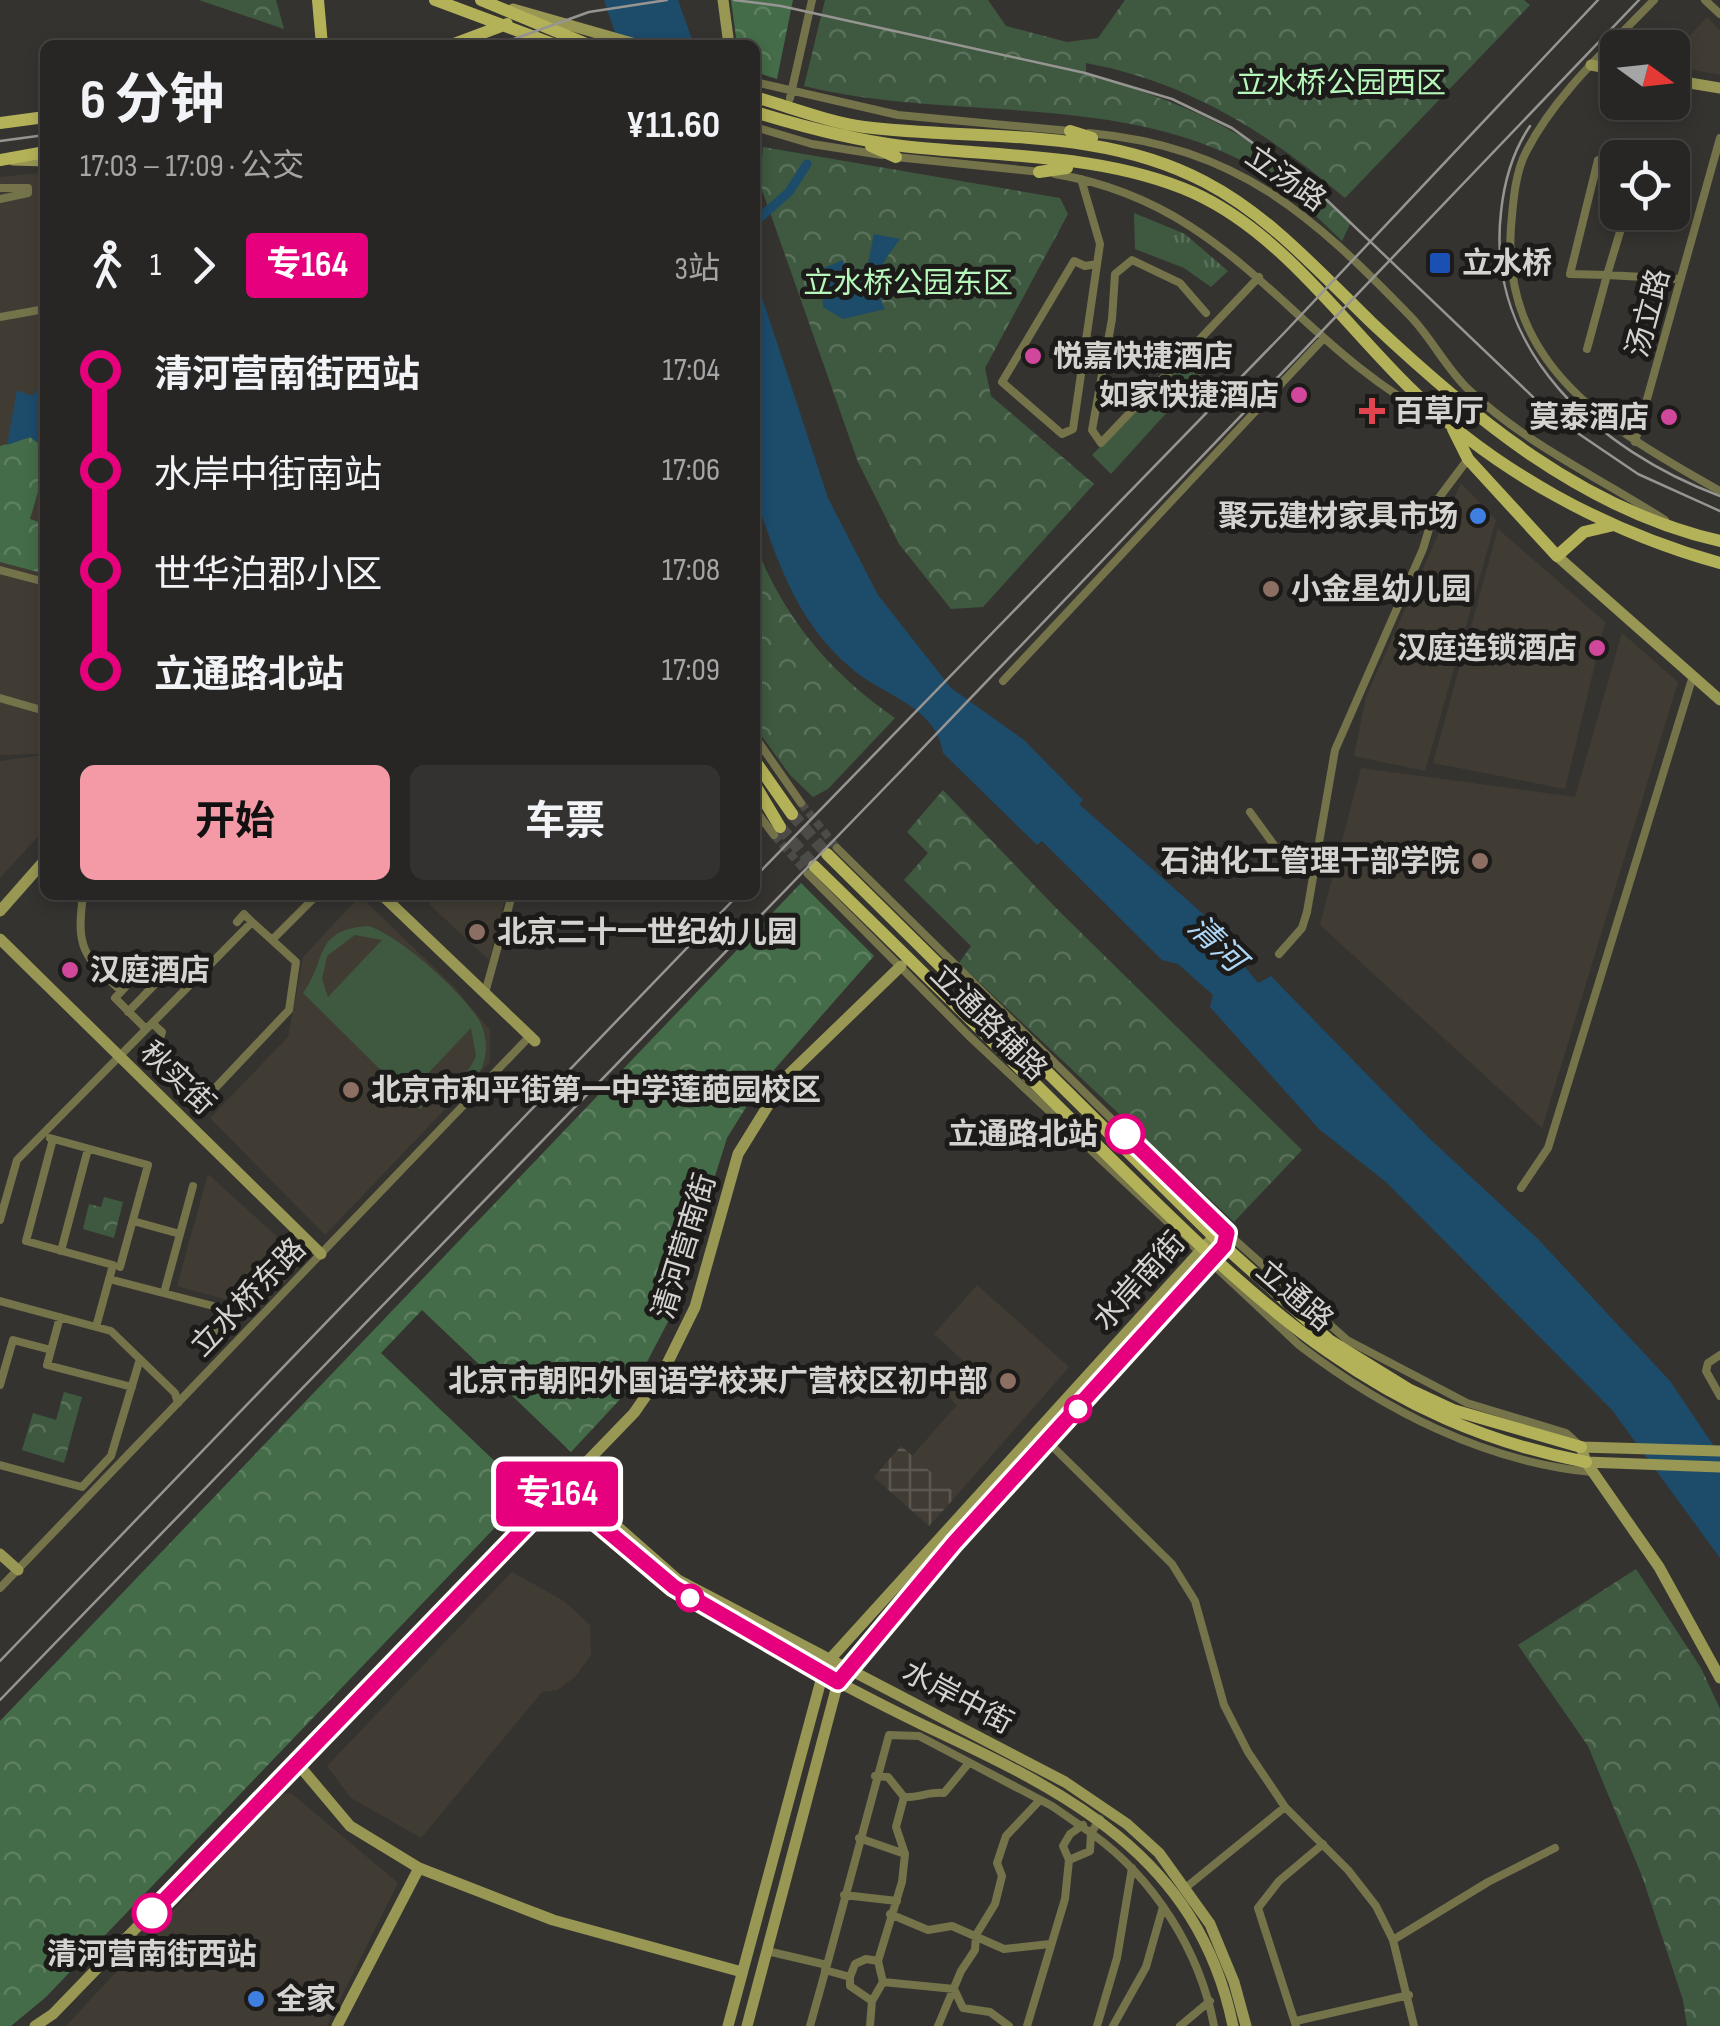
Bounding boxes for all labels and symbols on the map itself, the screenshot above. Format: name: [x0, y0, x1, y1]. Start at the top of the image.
north arrow: [1600, 30, 1690, 120]
park label: 立水桥公园西区: [1236, 66, 1446, 102]
street label: 立汤路: [1238, 138, 1333, 219]
place label: 立水桥: [1462, 246, 1552, 282]
marker: 立水桥: [1427, 250, 1453, 276]
street label: 汤立路: [1620, 265, 1678, 361]
park label: 立水桥公园东区: [803, 266, 1013, 302]
place label: 悦嘉快捷酒店: [1053, 339, 1233, 375]
marker: 悦嘉快捷酒店: [1022, 345, 1044, 367]
place label: 如家快捷酒店: [1099, 378, 1279, 414]
marker: 如家快捷酒店: [1288, 384, 1310, 406]
place label: 百草厅: [1394, 394, 1484, 430]
marker: 百草厅: [1359, 398, 1385, 424]
place label: 莫泰酒店: [1529, 400, 1649, 436]
marker: 莫泰酒店: [1658, 406, 1680, 428]
place label: 聚元建材家具市场: [1218, 499, 1458, 535]
marker: 聚元建材家具市场: [1467, 505, 1489, 527]
place label: 小金星幼儿园: [1291, 572, 1471, 608]
marker: 小金星幼儿园: [1260, 578, 1282, 600]
place label: 汉庭连锁酒店: [1397, 631, 1577, 667]
marker: 汉庭连锁酒店: [1586, 637, 1608, 659]
place label: 石油化工管理干部学院: [1160, 844, 1460, 880]
marker: 石油化工管理干部学院: [1469, 850, 1491, 872]
water label: 清河: [1179, 908, 1257, 984]
place label: 北京二十一世纪幼儿园: [497, 915, 797, 951]
marker: 北京二十一世纪幼儿园: [466, 921, 488, 943]
place label: 汉庭酒店: [90, 953, 210, 989]
street label: 立通路辅路: [923, 957, 1054, 1088]
marker: 汉庭酒店: [59, 959, 81, 981]
street label: 秋实街: [132, 1035, 222, 1123]
place label: 北京市和平街第一中学莲葩园校区: [371, 1073, 821, 1109]
marker: 北京市和平街第一中学莲葩园校区: [340, 1079, 362, 1101]
marker: 立通路北站: [1106, 1115, 1144, 1153]
place label: 立通路北站: [948, 1117, 1098, 1153]
street label: 清河营南街: [646, 1169, 724, 1323]
street label: 水岸南街: [1086, 1225, 1193, 1338]
street label: 立水桥东路: [184, 1231, 314, 1364]
street label: 立通路: [1249, 1253, 1340, 1339]
place label: 北京市朝阳外国语学校来广营校区初中部: [448, 1364, 988, 1400]
marker: 北京市朝阳外国语学校来广营校区初中部: [997, 1370, 1019, 1392]
unlabelled marker: [1065, 1396, 1091, 1422]
line badge: 专164: [487, 1462, 627, 1526]
unlabelled marker: [677, 1585, 703, 1611]
street label: 水岸中街: [896, 1654, 1019, 1742]
marker: 清河营南街西站: [133, 1894, 171, 1932]
place label: 清河营南街西站: [47, 1937, 257, 1973]
place label: 全家: [276, 1982, 336, 2018]
marker: 全家: [245, 1988, 267, 2010]

